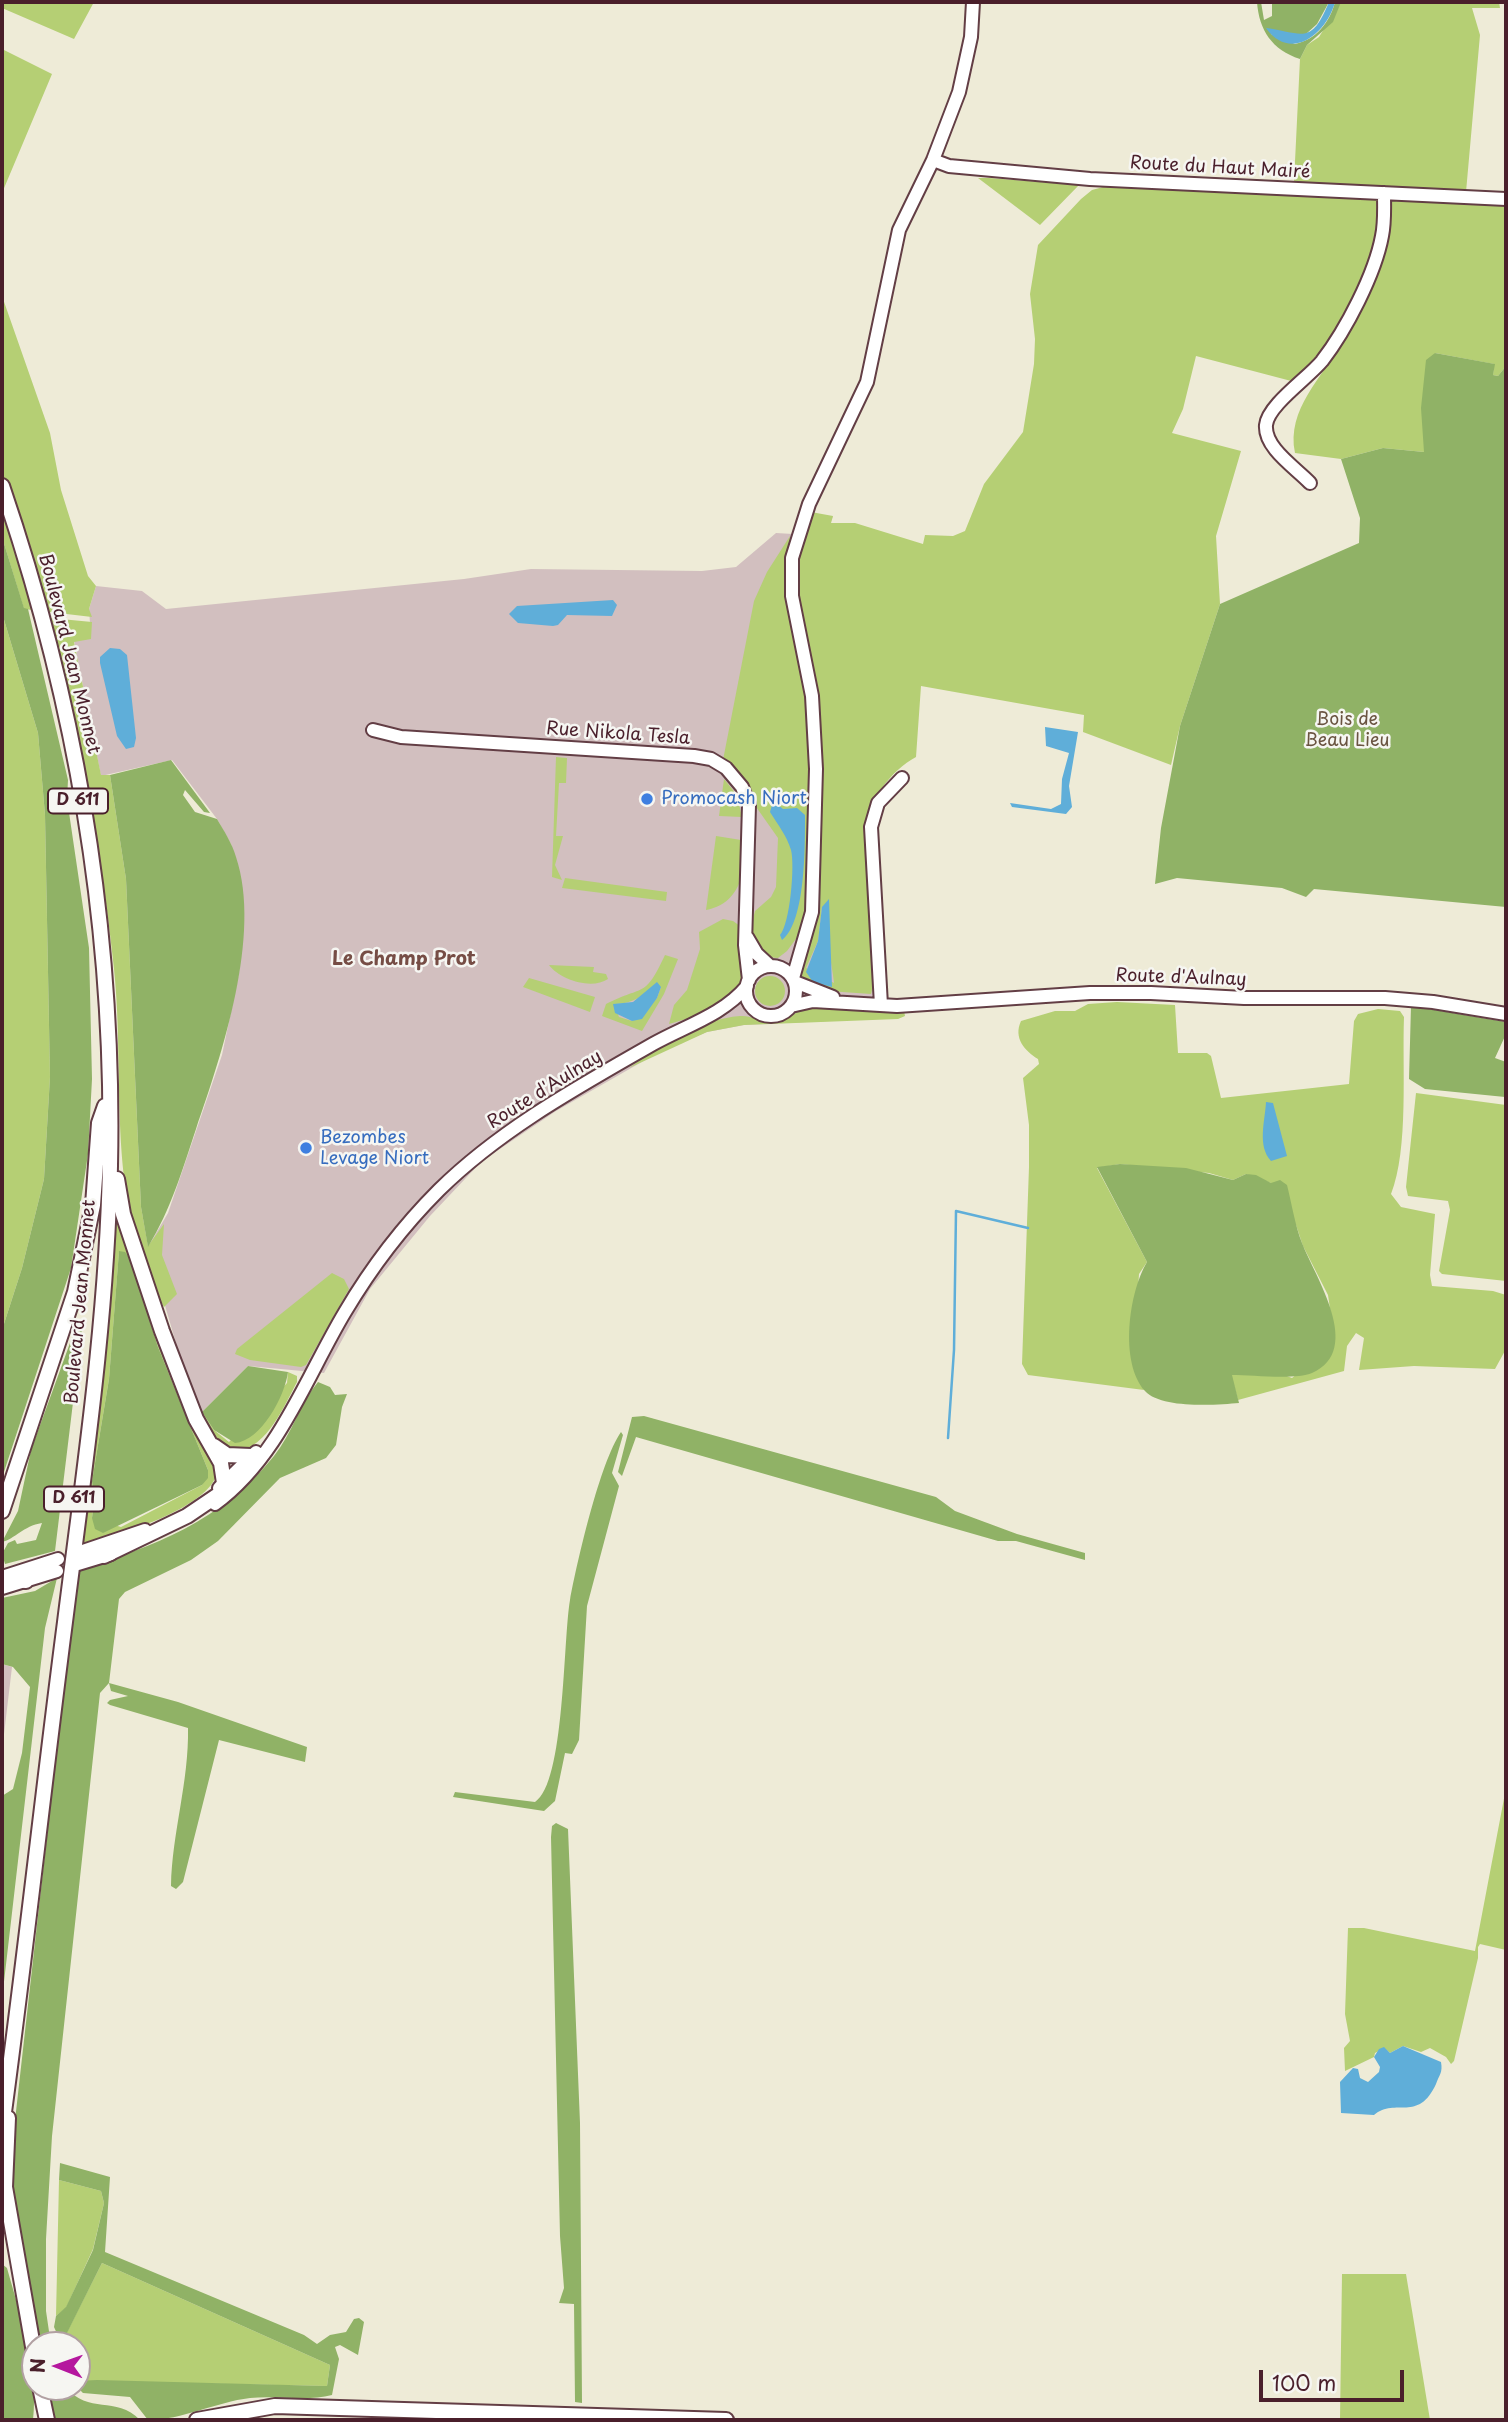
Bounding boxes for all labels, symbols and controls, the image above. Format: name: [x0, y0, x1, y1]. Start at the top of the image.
street label: Route du Haut Mairé: [1129, 152, 1311, 184]
street label: Boulevard Jean Monnet: [34, 552, 104, 756]
park label: Bois de Beau Lieu: [1305, 709, 1389, 752]
street label: Rue Nikola Tesla: [545, 718, 691, 750]
road number: D 611: [48, 788, 108, 814]
place label: Promocash Niort: [661, 788, 807, 810]
marker: Promocash Niort: [639, 791, 655, 807]
district label: Le Champ Prot: [332, 949, 476, 971]
street label: Route d'Aulnay: [1115, 965, 1247, 991]
street label: Route d'Aulnay: [484, 1046, 606, 1134]
place label: Bezombes Levage Niort: [320, 1127, 429, 1170]
marker: Bezombes Levage Niort: [298, 1140, 314, 1156]
street label: Boulevard Jean Monnet: [61, 1199, 101, 1405]
road number: D 611: [44, 1486, 104, 1512]
north arrow: [21, 2331, 91, 2401]
scale bar: [1263, 2356, 1408, 2400]
text: N: [23, 2358, 51, 2373]
text: 100 m: [1272, 2366, 1336, 2398]

